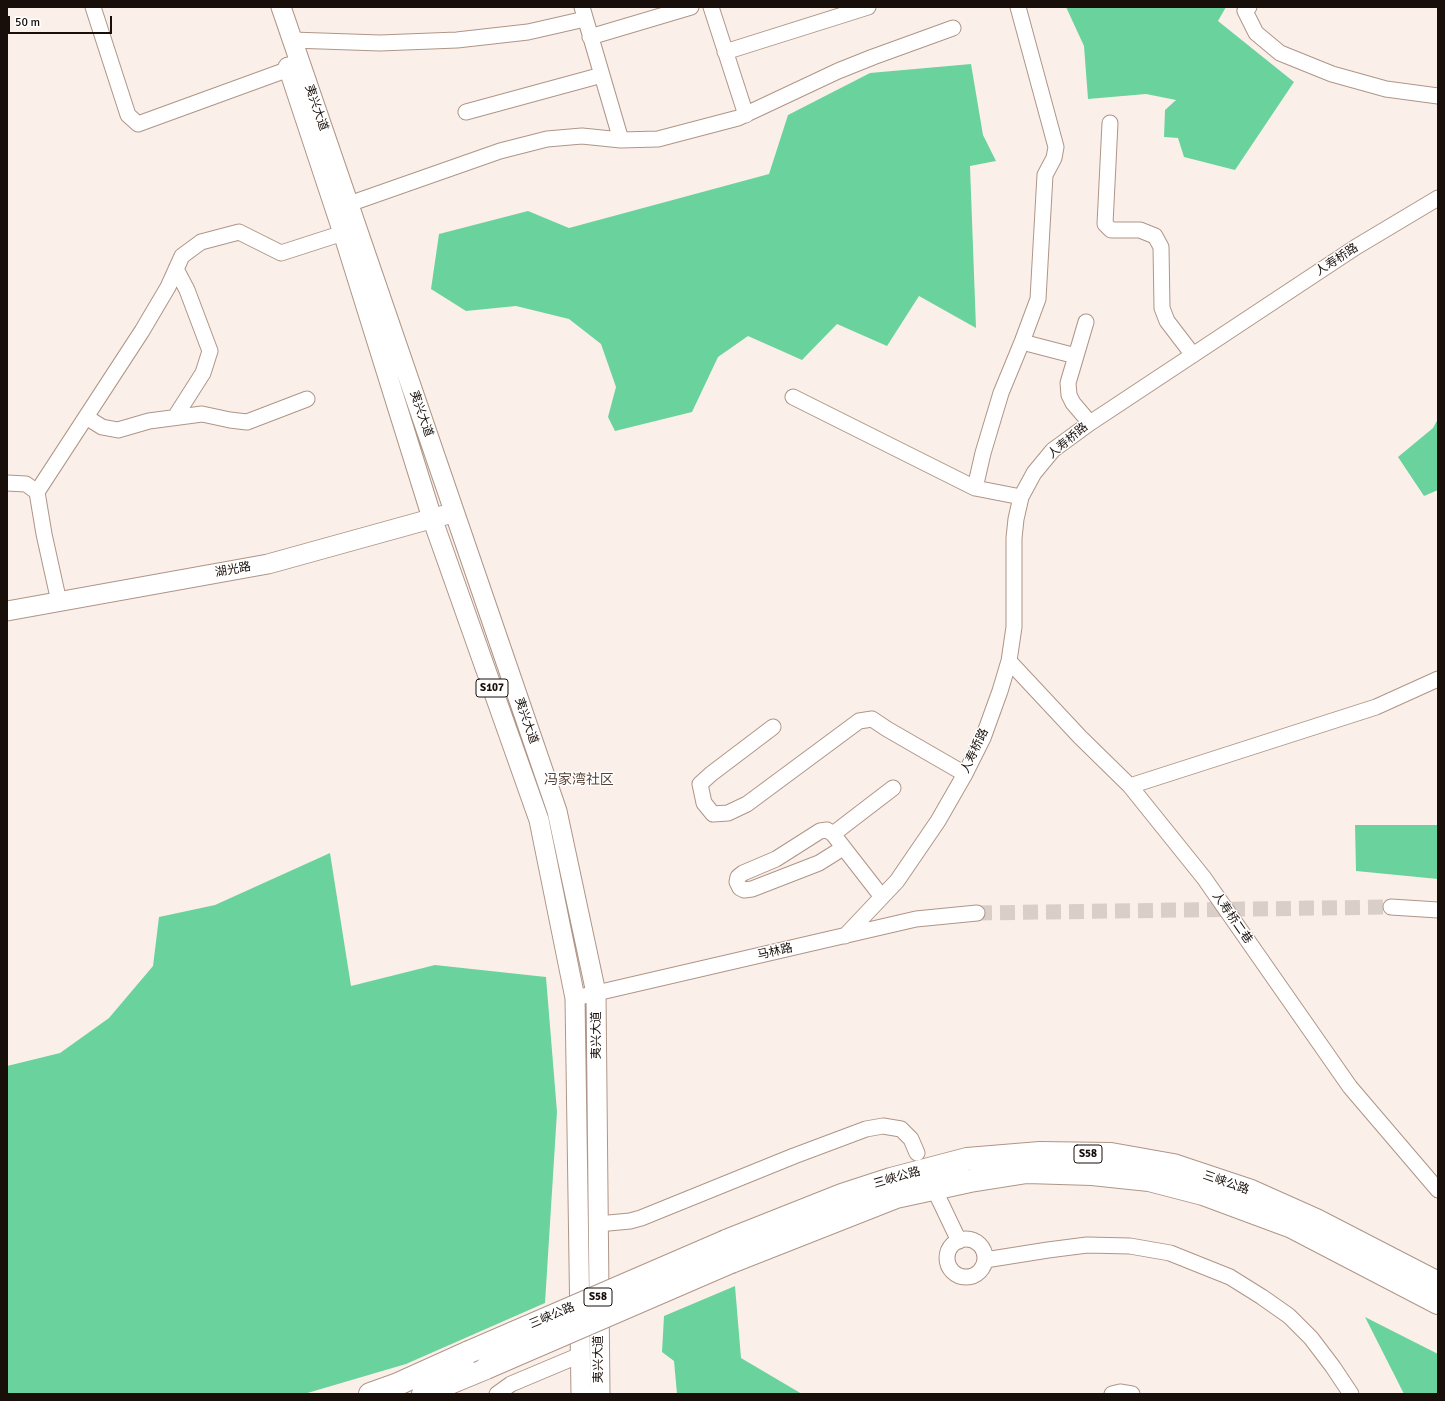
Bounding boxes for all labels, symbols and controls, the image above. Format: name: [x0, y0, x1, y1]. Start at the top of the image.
scale bar: [10, 8, 114, 34]
text: 50 m: [15, 15, 40, 30]
street label: 夷兴大道: [301, 83, 331, 133]
street label: 人寿桥路: [1313, 241, 1361, 279]
street label: 夷兴大道: [406, 389, 436, 439]
street label: 人寿桥路: [1045, 420, 1091, 462]
street label: 湖光路: [214, 560, 252, 580]
road number: S107: [476, 679, 508, 697]
street label: 夷兴大道: [511, 696, 541, 746]
street label: 人寿桥路: [958, 726, 992, 776]
district label: 冯家湾社区: [544, 772, 614, 788]
street label: 人寿桥二巷: [1209, 889, 1255, 947]
street label: 马林路: [756, 941, 794, 963]
street label: 夷兴大道: [590, 1011, 604, 1059]
road number: S58: [1074, 1145, 1102, 1163]
street label: 三峡公路: [872, 1164, 922, 1192]
street label: 三峡公路: [1201, 1168, 1251, 1198]
road number: S58: [584, 1288, 612, 1306]
street label: 三峡公路: [527, 1300, 577, 1332]
street label: 夷兴大道: [592, 1335, 606, 1383]

